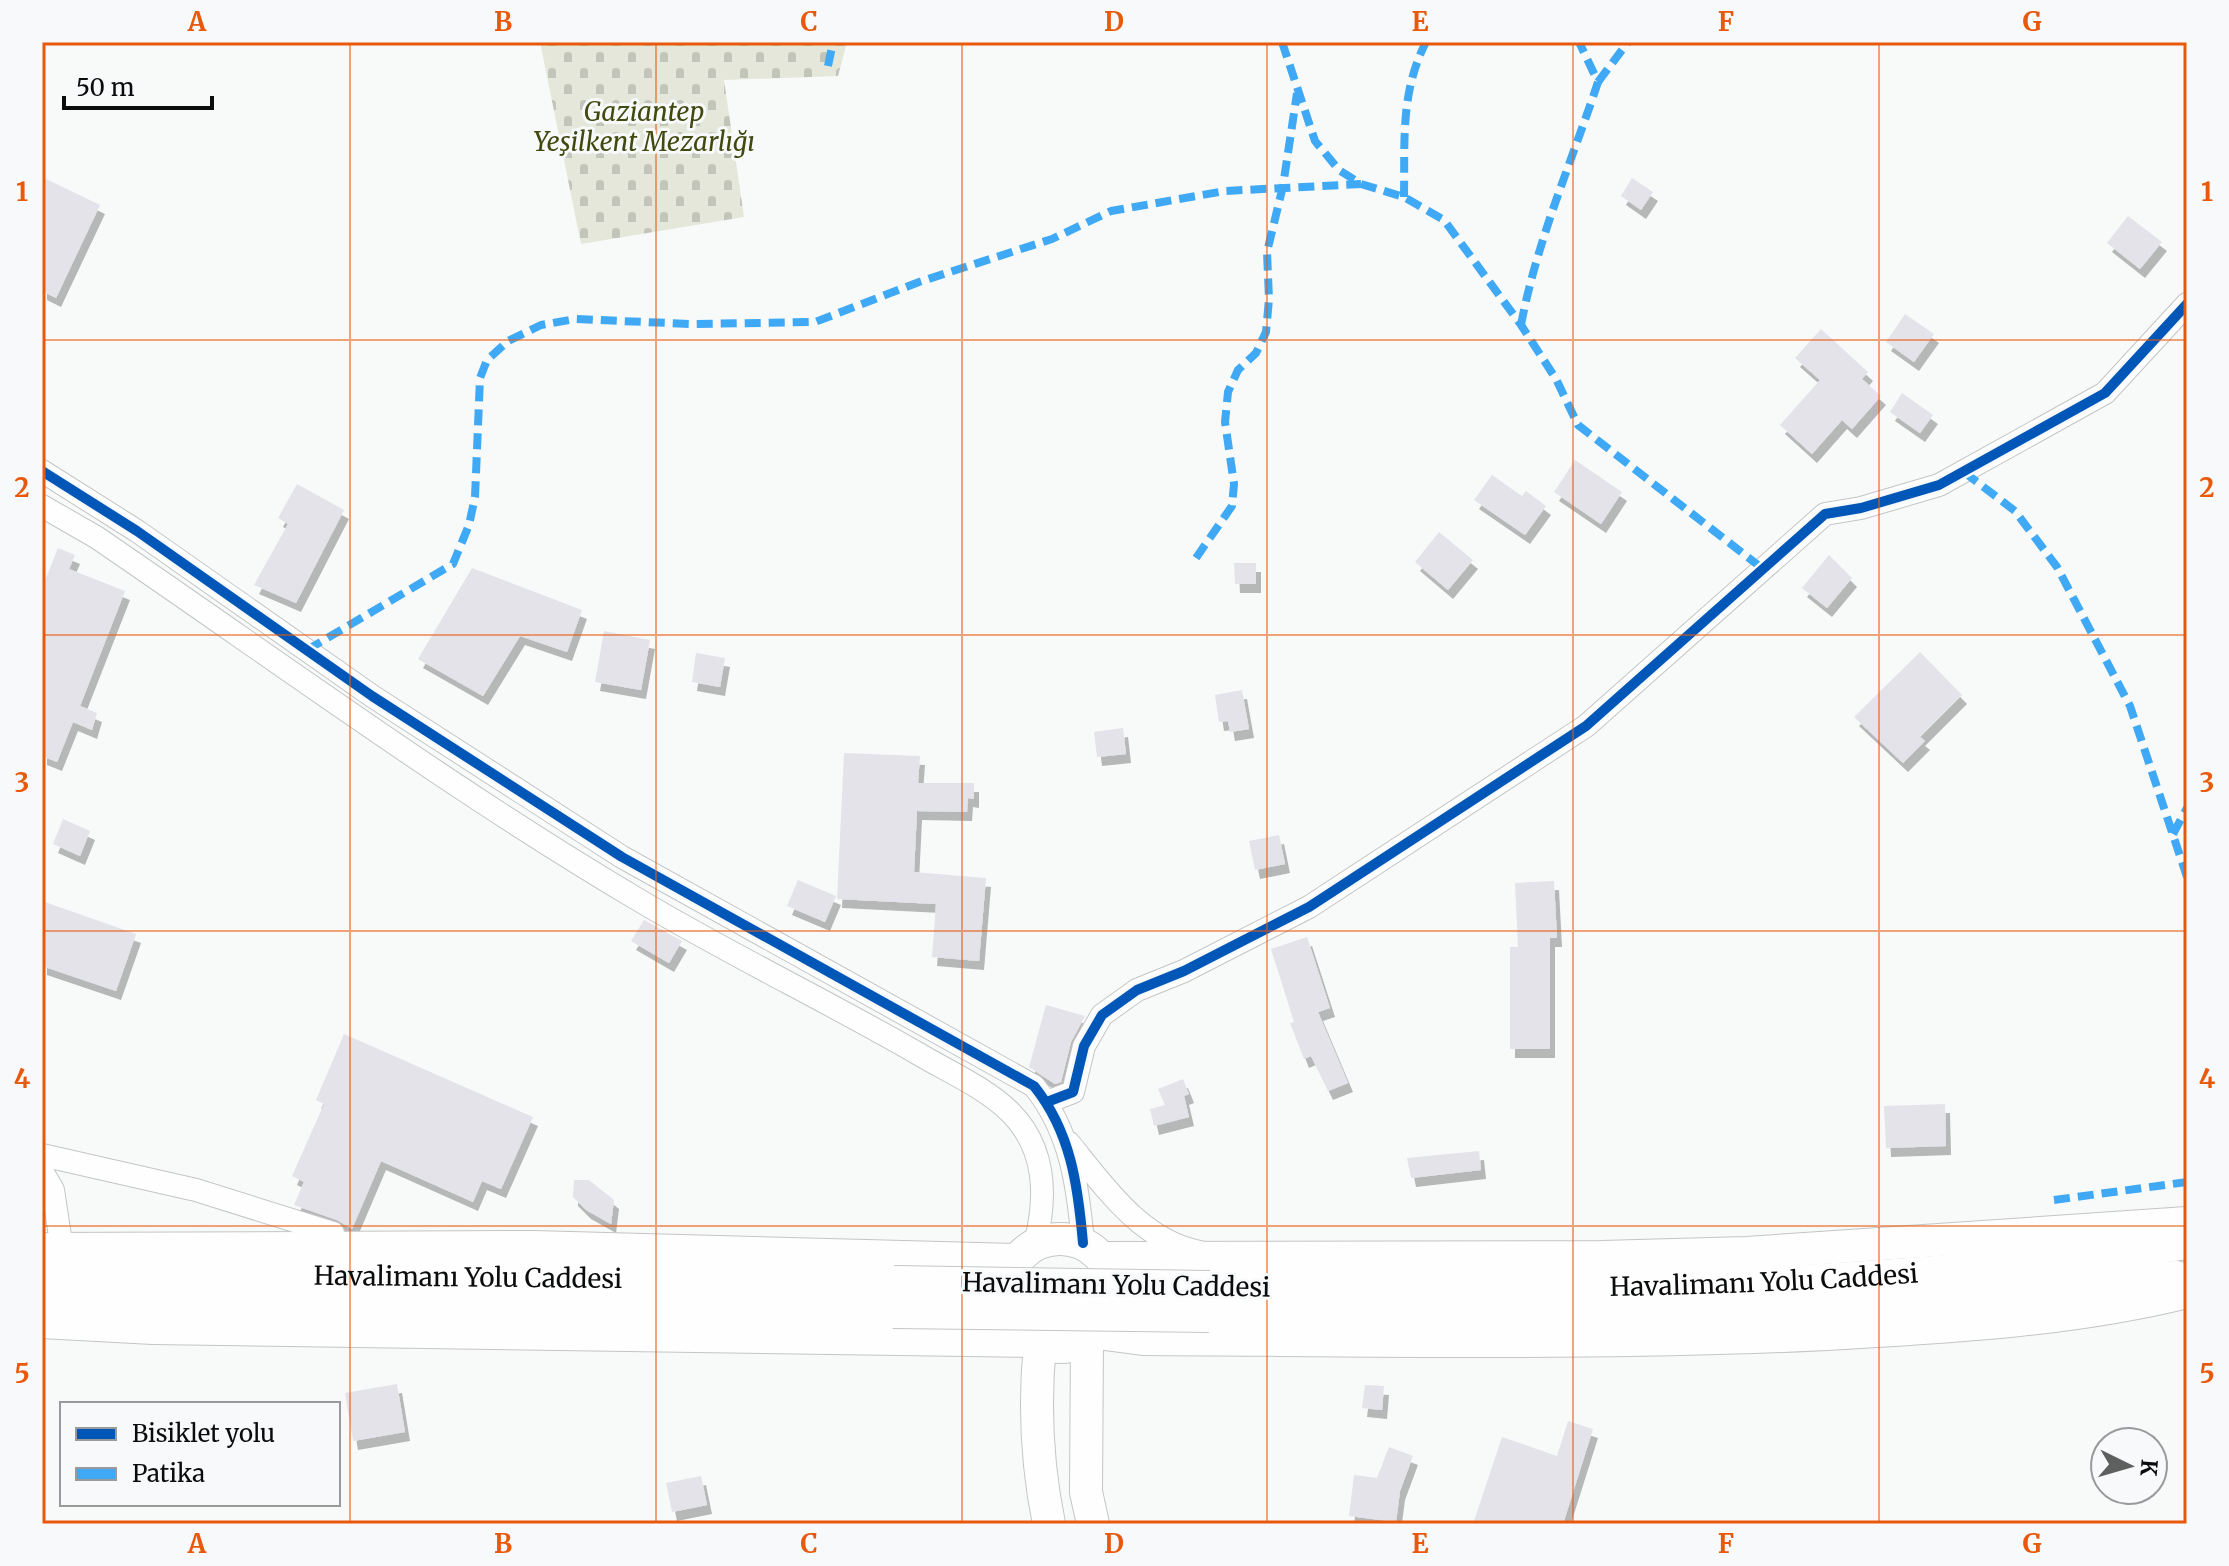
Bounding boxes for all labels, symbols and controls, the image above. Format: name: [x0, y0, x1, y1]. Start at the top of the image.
text: A: [187, 5, 207, 38]
text: B: [494, 5, 512, 38]
text: C: [800, 5, 818, 38]
text: D: [1104, 5, 1124, 38]
text: E: [1412, 5, 1429, 38]
text: F: [1718, 5, 1734, 38]
text: G: [2023, 5, 2042, 38]
scale bar: [64, 60, 212, 110]
text: 50 m: [76, 72, 135, 103]
park label: Gaziantep Yeşilkent Mezarlığı: [533, 95, 755, 158]
text: 1: [16, 175, 28, 208]
text: 1: [2201, 175, 2213, 208]
text: 2: [14, 471, 30, 504]
text: 2: [2199, 471, 2215, 504]
text: 3: [15, 766, 29, 799]
text: 3: [2200, 766, 2214, 799]
text: 4: [14, 1062, 31, 1095]
text: 4: [2199, 1062, 2216, 1095]
street label: Havalimanı Yolu Caddesi: [1609, 1256, 1919, 1303]
street label: Havalimanı Yolu Caddesi: [313, 1259, 622, 1295]
street label: Havalimanı Yolu Caddesi: [962, 1265, 1271, 1304]
text: 5: [14, 1357, 30, 1390]
text: 5: [2199, 1357, 2215, 1390]
legend: [60, 1402, 340, 1506]
text: Bisiklet yolu: [132, 1418, 275, 1449]
north arrow: [2089, 1426, 2169, 1506]
text: Patika: [132, 1458, 205, 1489]
text: K: [2134, 1458, 2164, 1478]
text: A: [187, 1527, 207, 1560]
text: B: [494, 1527, 512, 1560]
text: C: [800, 1527, 818, 1560]
text: D: [1104, 1527, 1124, 1560]
text: E: [1412, 1527, 1429, 1560]
text: F: [1718, 1527, 1734, 1560]
text: G: [2023, 1527, 2042, 1560]

